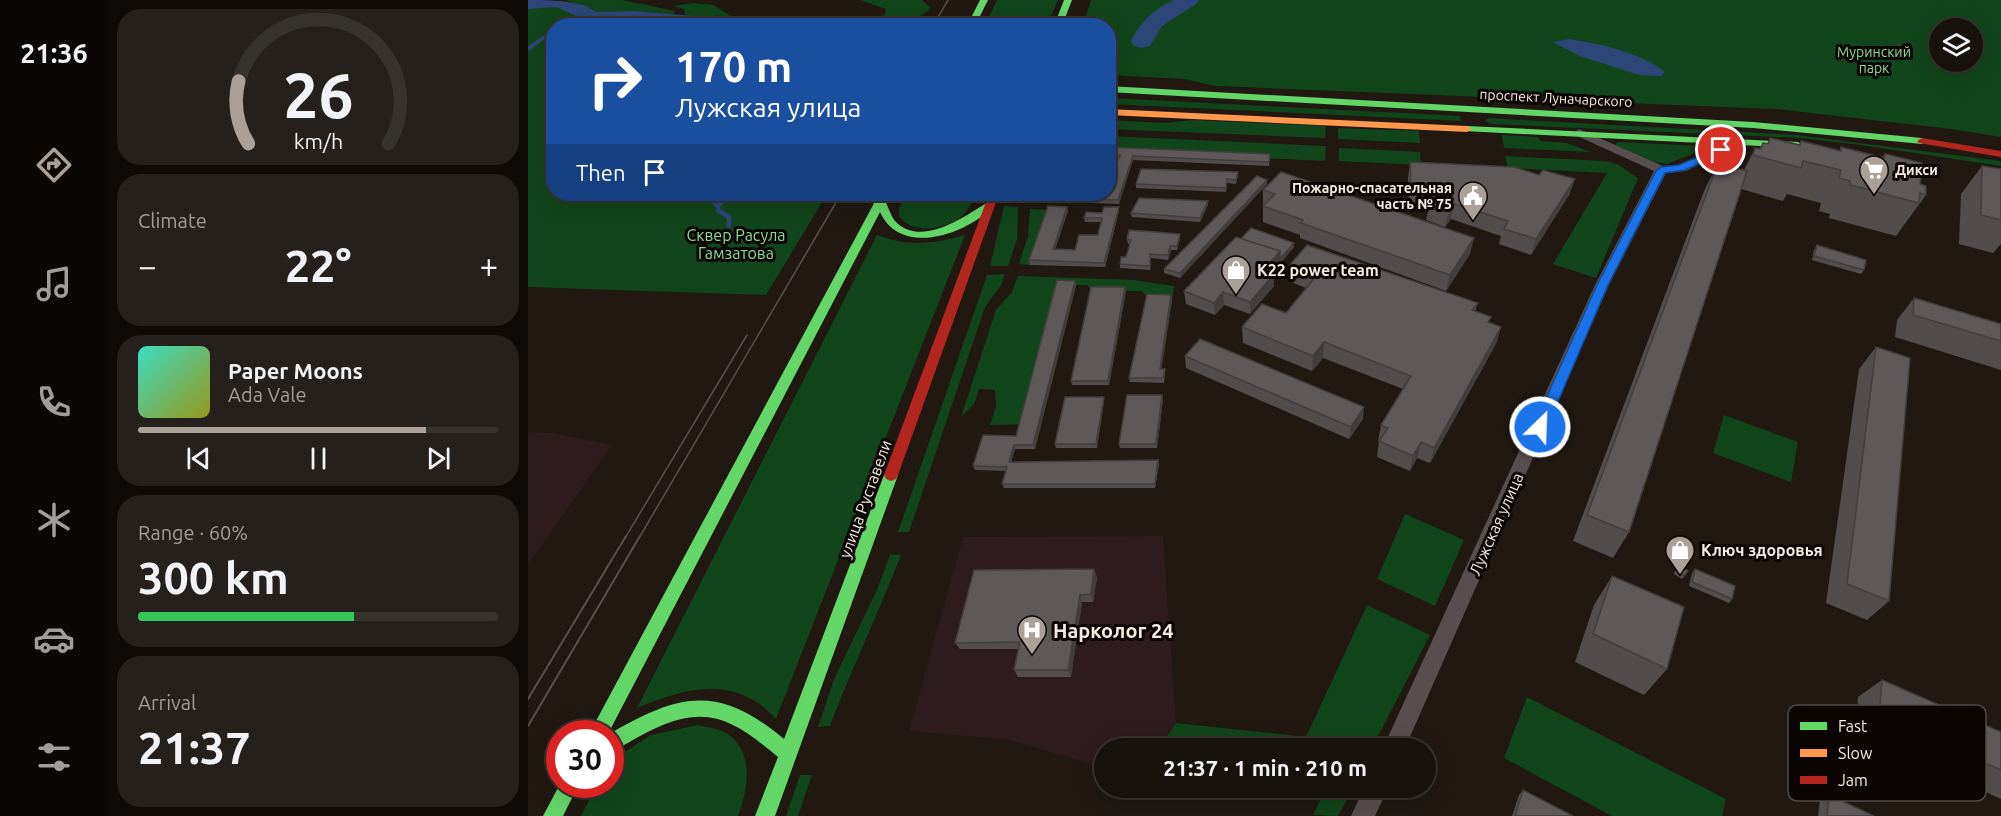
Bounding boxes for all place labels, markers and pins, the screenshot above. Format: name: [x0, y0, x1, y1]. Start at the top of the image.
pin: [1695, 124, 1746, 175]
supermarket icon: Дикси: [1858, 154, 1890, 196]
place label: Дикси: [1895, 162, 1938, 178]
place label: Пожарно-спасательная часть № 75: [1292, 180, 1452, 212]
public building icon: Пожарно-спасательная часть № 75: [1457, 180, 1489, 222]
shop icon: K22 power team: [1220, 254, 1252, 296]
place label: K22 power team: [1257, 261, 1379, 279]
shop icon: Ключ здоровья: [1664, 534, 1696, 576]
place label: Ключ здоровья: [1701, 541, 1823, 559]
hospital icon: Нарколог 24: [1016, 614, 1048, 656]
place label: Нарколог 24: [1053, 619, 1174, 642]

